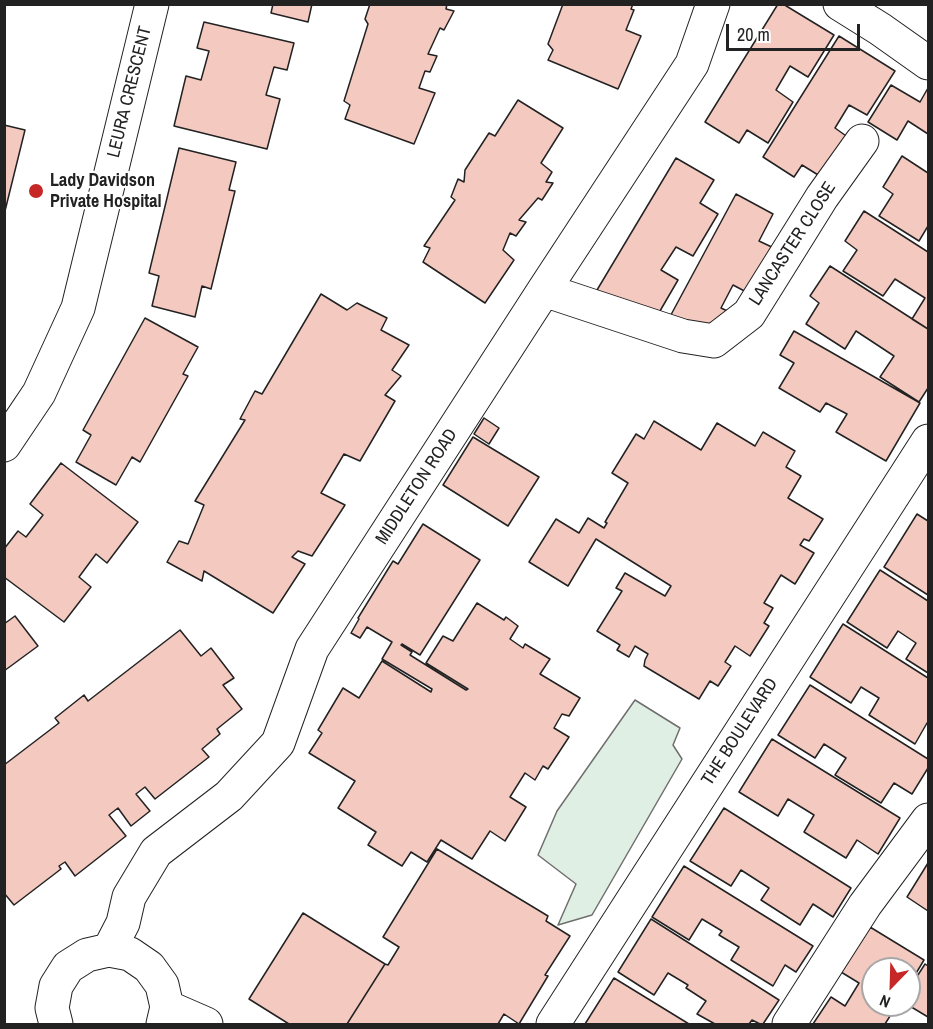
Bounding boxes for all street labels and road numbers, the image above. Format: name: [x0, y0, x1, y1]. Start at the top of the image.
street label: LEURA CRESCENT: [103, 24, 157, 160]
street label: LANCASTER CLOSE: [745, 178, 841, 310]
street label: MIDDLETON ROAD: [372, 425, 462, 549]
street label: THE BOULEVARD: [697, 674, 783, 790]

